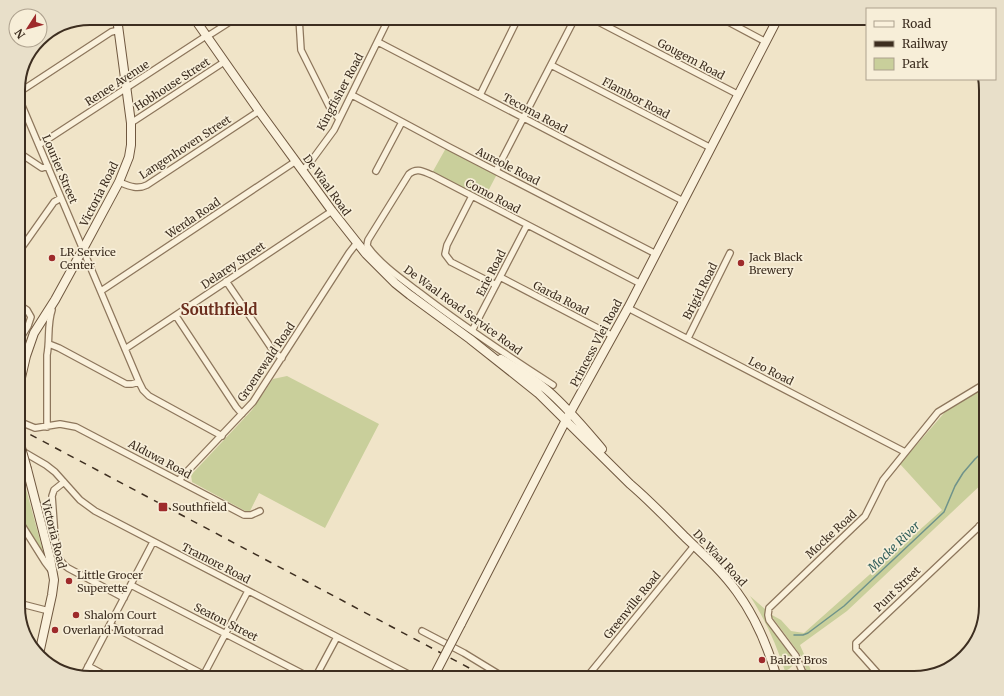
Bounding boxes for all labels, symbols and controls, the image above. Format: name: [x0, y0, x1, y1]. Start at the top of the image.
north arrow: [8, 8, 48, 48]
legend: [866, 8, 996, 80]
text: Road: [902, 16, 931, 31]
text: N: [12, 26, 28, 42]
street label: Gougem Road: [655, 35, 727, 83]
text: Railway: [902, 36, 948, 51]
street label: Kingfisher Road: [314, 50, 367, 133]
street label: Hobhouse Street: [132, 54, 213, 114]
text: Park: [902, 56, 929, 71]
street label: Renee Avenue: [82, 57, 152, 109]
street label: Flambor Road: [600, 74, 672, 122]
street label: Tecoma Road: [500, 90, 570, 136]
street label: Langenhoven Street: [136, 112, 234, 182]
street label: Lourier Street: [39, 132, 81, 206]
street label: Aureole Road: [473, 143, 543, 188]
street label: De Waal Road: [300, 152, 354, 219]
street label: Victoria Road: [76, 159, 121, 229]
street label: Como Road: [463, 176, 523, 216]
street label: Werda Road: [162, 194, 223, 242]
street label: Delarey Street: [198, 238, 268, 292]
place label: LR Service Center: [60, 245, 116, 272]
street label: Erie Road: [473, 247, 509, 299]
place label: Jack Black Brewery: [748, 250, 803, 277]
marker: LR Service Center: [47, 253, 57, 263]
marker: Jack Black Brewery: [736, 258, 746, 268]
street label: Brigid Road: [680, 260, 720, 322]
street label: De Waal Road Service Road: [401, 262, 525, 358]
street label: Garda Road: [531, 278, 591, 318]
street label: Princess Vlei Road: [567, 297, 625, 389]
district label: Southfield: [180, 300, 258, 319]
street label: Groenewald Road: [234, 319, 298, 404]
street label: Leo Road: [746, 354, 796, 388]
street label: Alduwa Road: [125, 436, 194, 482]
street label: Victoria Road: [38, 497, 69, 570]
place label: Southfield: [172, 500, 227, 514]
marker: Southfield: [157, 501, 169, 513]
street label: Mocke Road: [803, 507, 860, 561]
water label: Mocke River: [864, 517, 924, 576]
street label: De Waal Road: [690, 527, 750, 589]
street label: Tramore Road: [179, 540, 253, 587]
street label: Punt Street: [871, 563, 924, 615]
place label: Little Grocer Superette: [77, 568, 143, 595]
street label: Greenville Road: [600, 568, 664, 642]
marker: Little Grocer Superette: [64, 576, 74, 586]
street label: Seaton Street: [192, 600, 261, 644]
place label: Shalom Court: [84, 608, 157, 622]
marker: Shalom Court: [71, 610, 81, 620]
place label: Overland Motorrad: [63, 623, 164, 637]
marker: Overland Motorrad: [50, 625, 60, 635]
place label: Baker Bros: [770, 653, 827, 667]
marker: Baker Bros: [757, 655, 767, 665]

